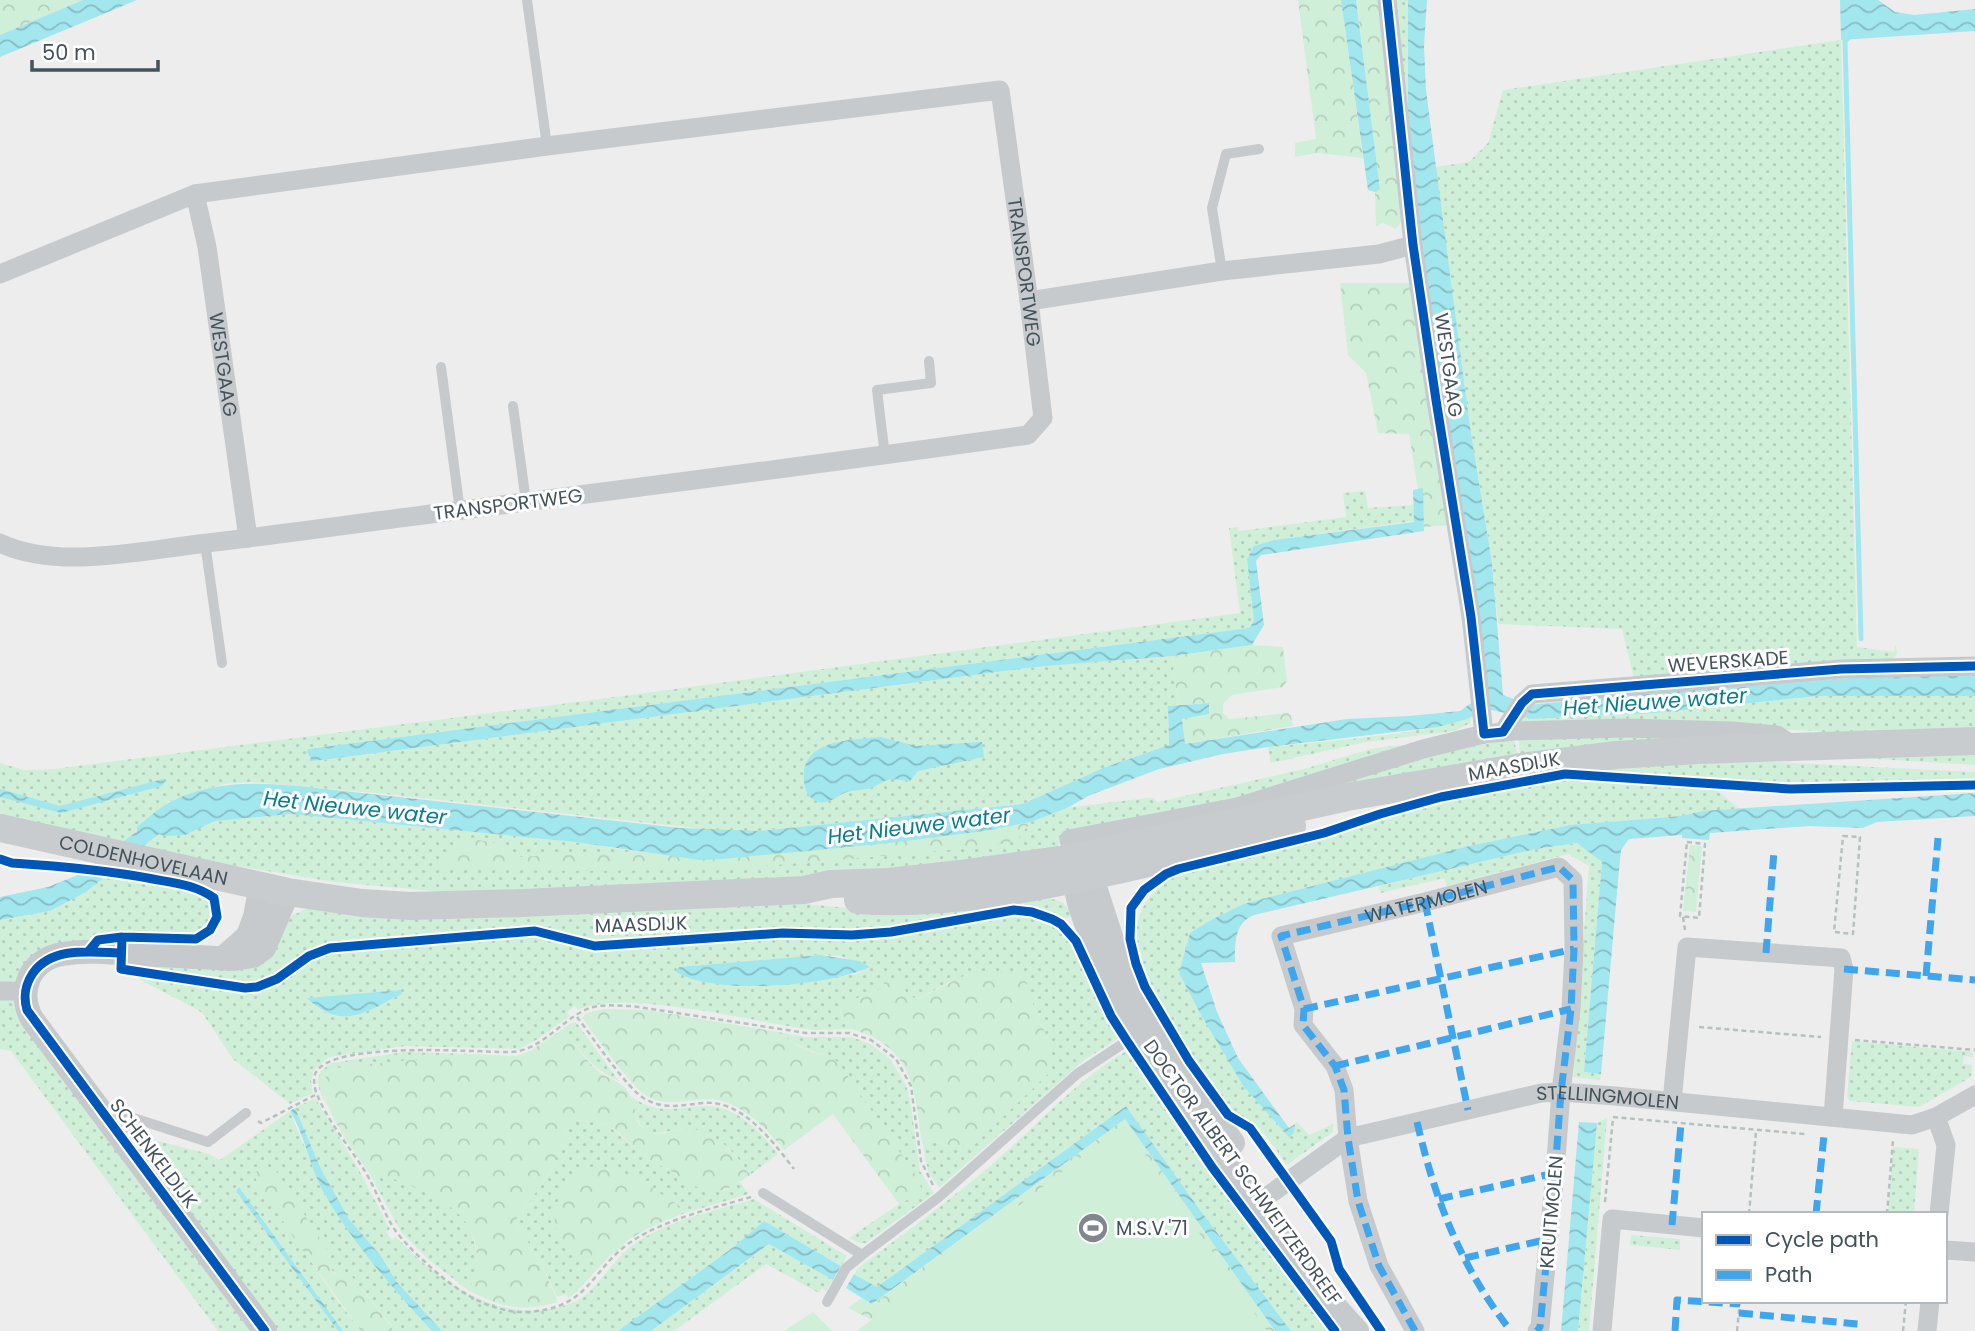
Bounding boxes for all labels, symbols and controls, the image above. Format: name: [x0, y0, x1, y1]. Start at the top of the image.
scale bar: [32, 28, 158, 72]
text: 50 m: [42, 38, 96, 67]
street label: TRANSPORTWEG: [1001, 196, 1047, 348]
street label: WESTGAAG: [202, 311, 244, 418]
street label: WESTGAAG: [1428, 311, 1469, 419]
street label: TRANSPORTWEG: [432, 482, 584, 527]
street label: WEVERSKADE: [1667, 644, 1789, 679]
water label: Het Nieuwe water: [1562, 681, 1749, 722]
street label: MAASDIJK: [1466, 745, 1562, 788]
water label: Het Nieuwe water: [262, 783, 449, 832]
water label: Het Nieuwe water: [826, 800, 1013, 851]
street label: COLDENHOVELAAN: [56, 829, 230, 892]
street label: WATERMOLEN: [1362, 873, 1491, 930]
street label: MAASDIJK: [594, 909, 688, 940]
street label: DOCTOR ALBERT SCHWEITZERDREEF: [1137, 1034, 1348, 1310]
street label: STELLINGMOLEN: [1536, 1079, 1680, 1116]
street label: SCHENKELDIJK: [103, 1093, 204, 1214]
street label: KRUITMOLEN: [1533, 1154, 1570, 1270]
sports icon: M.S.V.'71: [1076, 1211, 1110, 1245]
legend: [1702, 1212, 1947, 1303]
place label: M.S.V.'71: [1116, 1215, 1188, 1242]
text: Cycle path: [1765, 1225, 1879, 1254]
text: Path: [1765, 1260, 1812, 1289]

